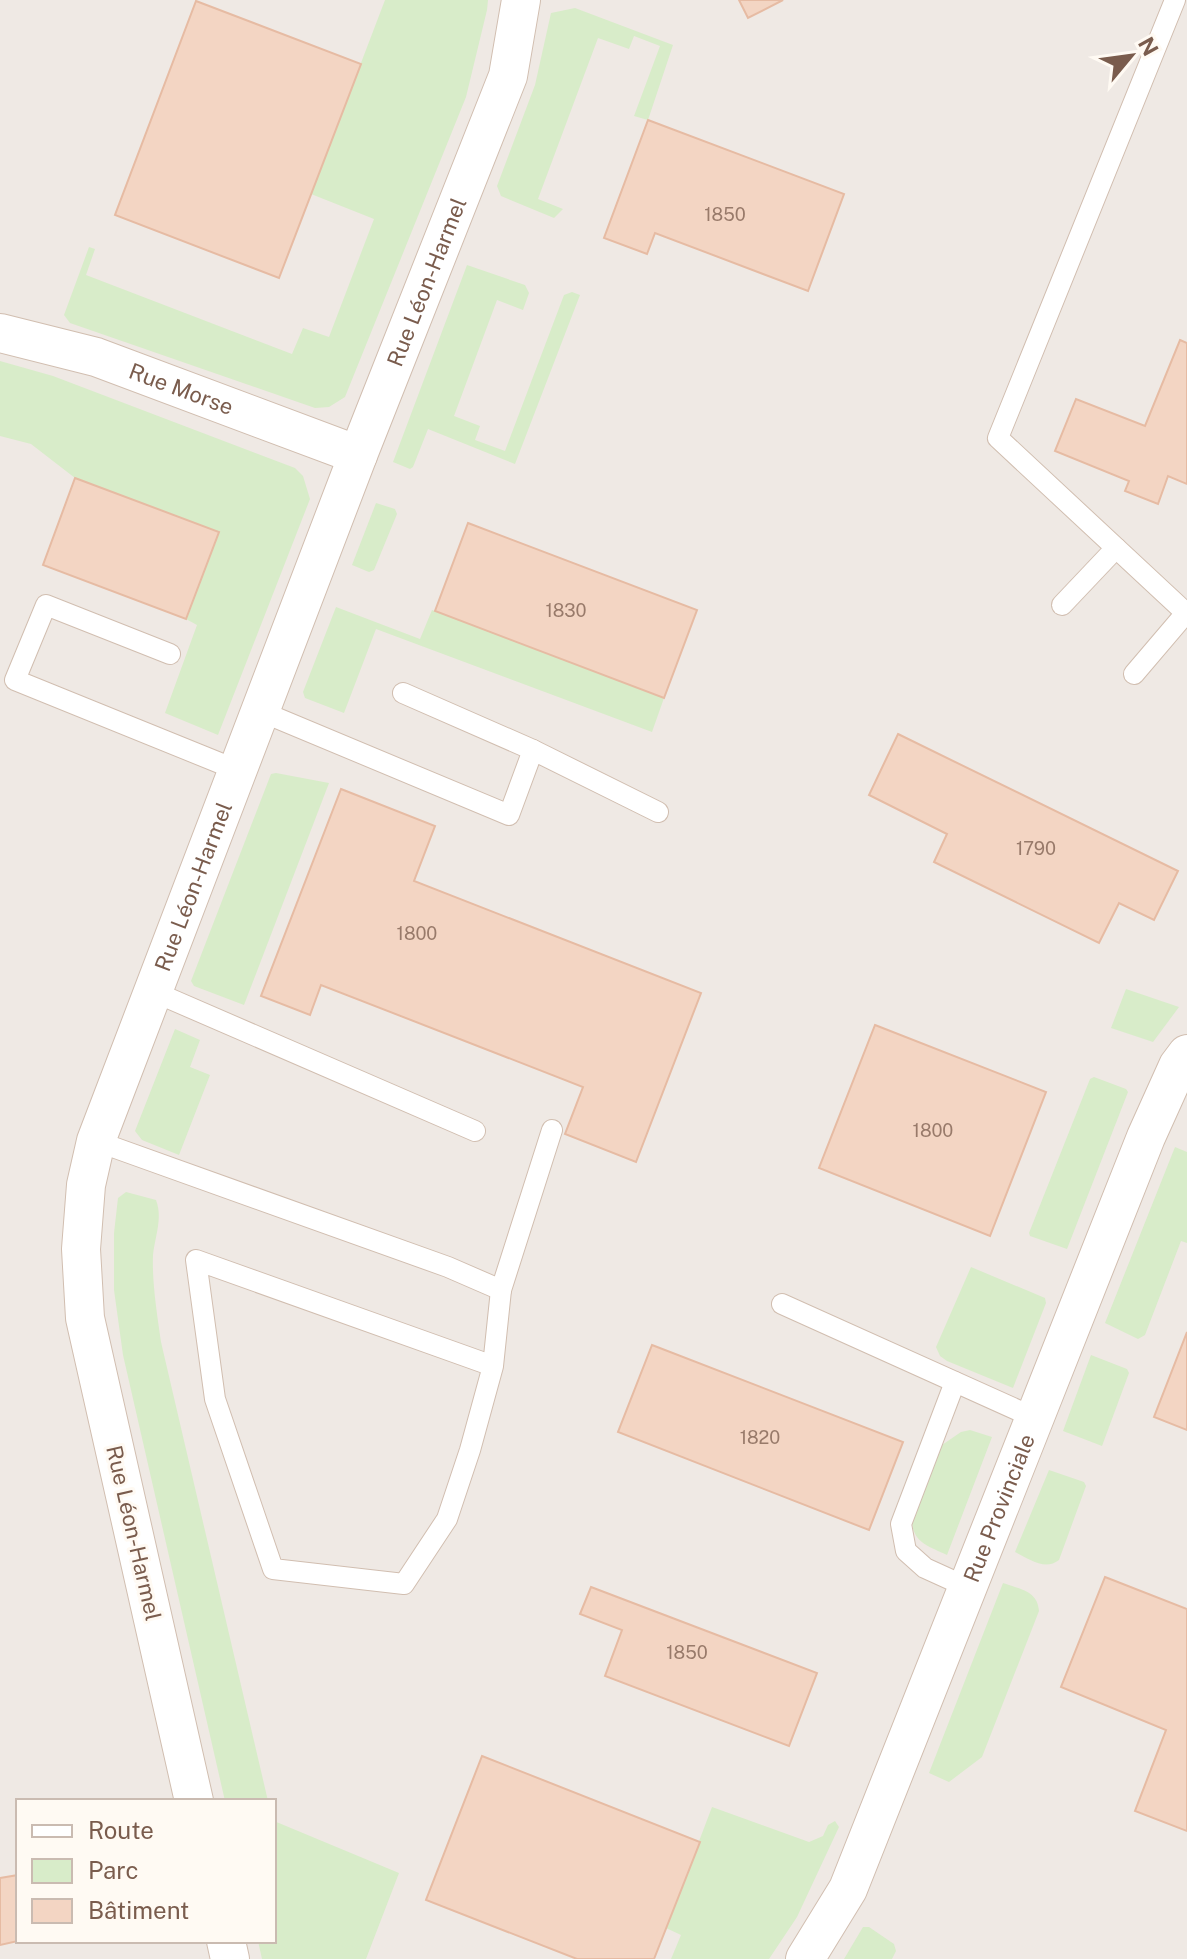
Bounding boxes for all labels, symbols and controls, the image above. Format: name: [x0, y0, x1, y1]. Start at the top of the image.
north arrow: [1091, 16, 1171, 96]
text: N: [1133, 32, 1164, 60]
street label: Rue Léon-Harmel: [381, 194, 472, 370]
house number: 1850: [704, 204, 746, 225]
street label: Rue Morse: [126, 358, 237, 420]
house number: 1830: [545, 600, 587, 621]
street label: Rue Léon-Harmel: [149, 798, 237, 975]
house number: 1790: [1016, 838, 1056, 859]
house number: 1800: [397, 923, 437, 944]
house number: 1800: [913, 1120, 953, 1141]
house number: 1820: [740, 1427, 780, 1448]
street label: Rue Provinciale: [958, 1430, 1040, 1586]
street label: Rue Léon-Harmel: [101, 1443, 167, 1623]
house number: 1850: [666, 1642, 708, 1663]
legend: [16, 1799, 276, 1943]
text: Route: [88, 1816, 154, 1844]
text: Parc: [88, 1856, 139, 1884]
text: Bâtiment: [88, 1896, 189, 1924]

